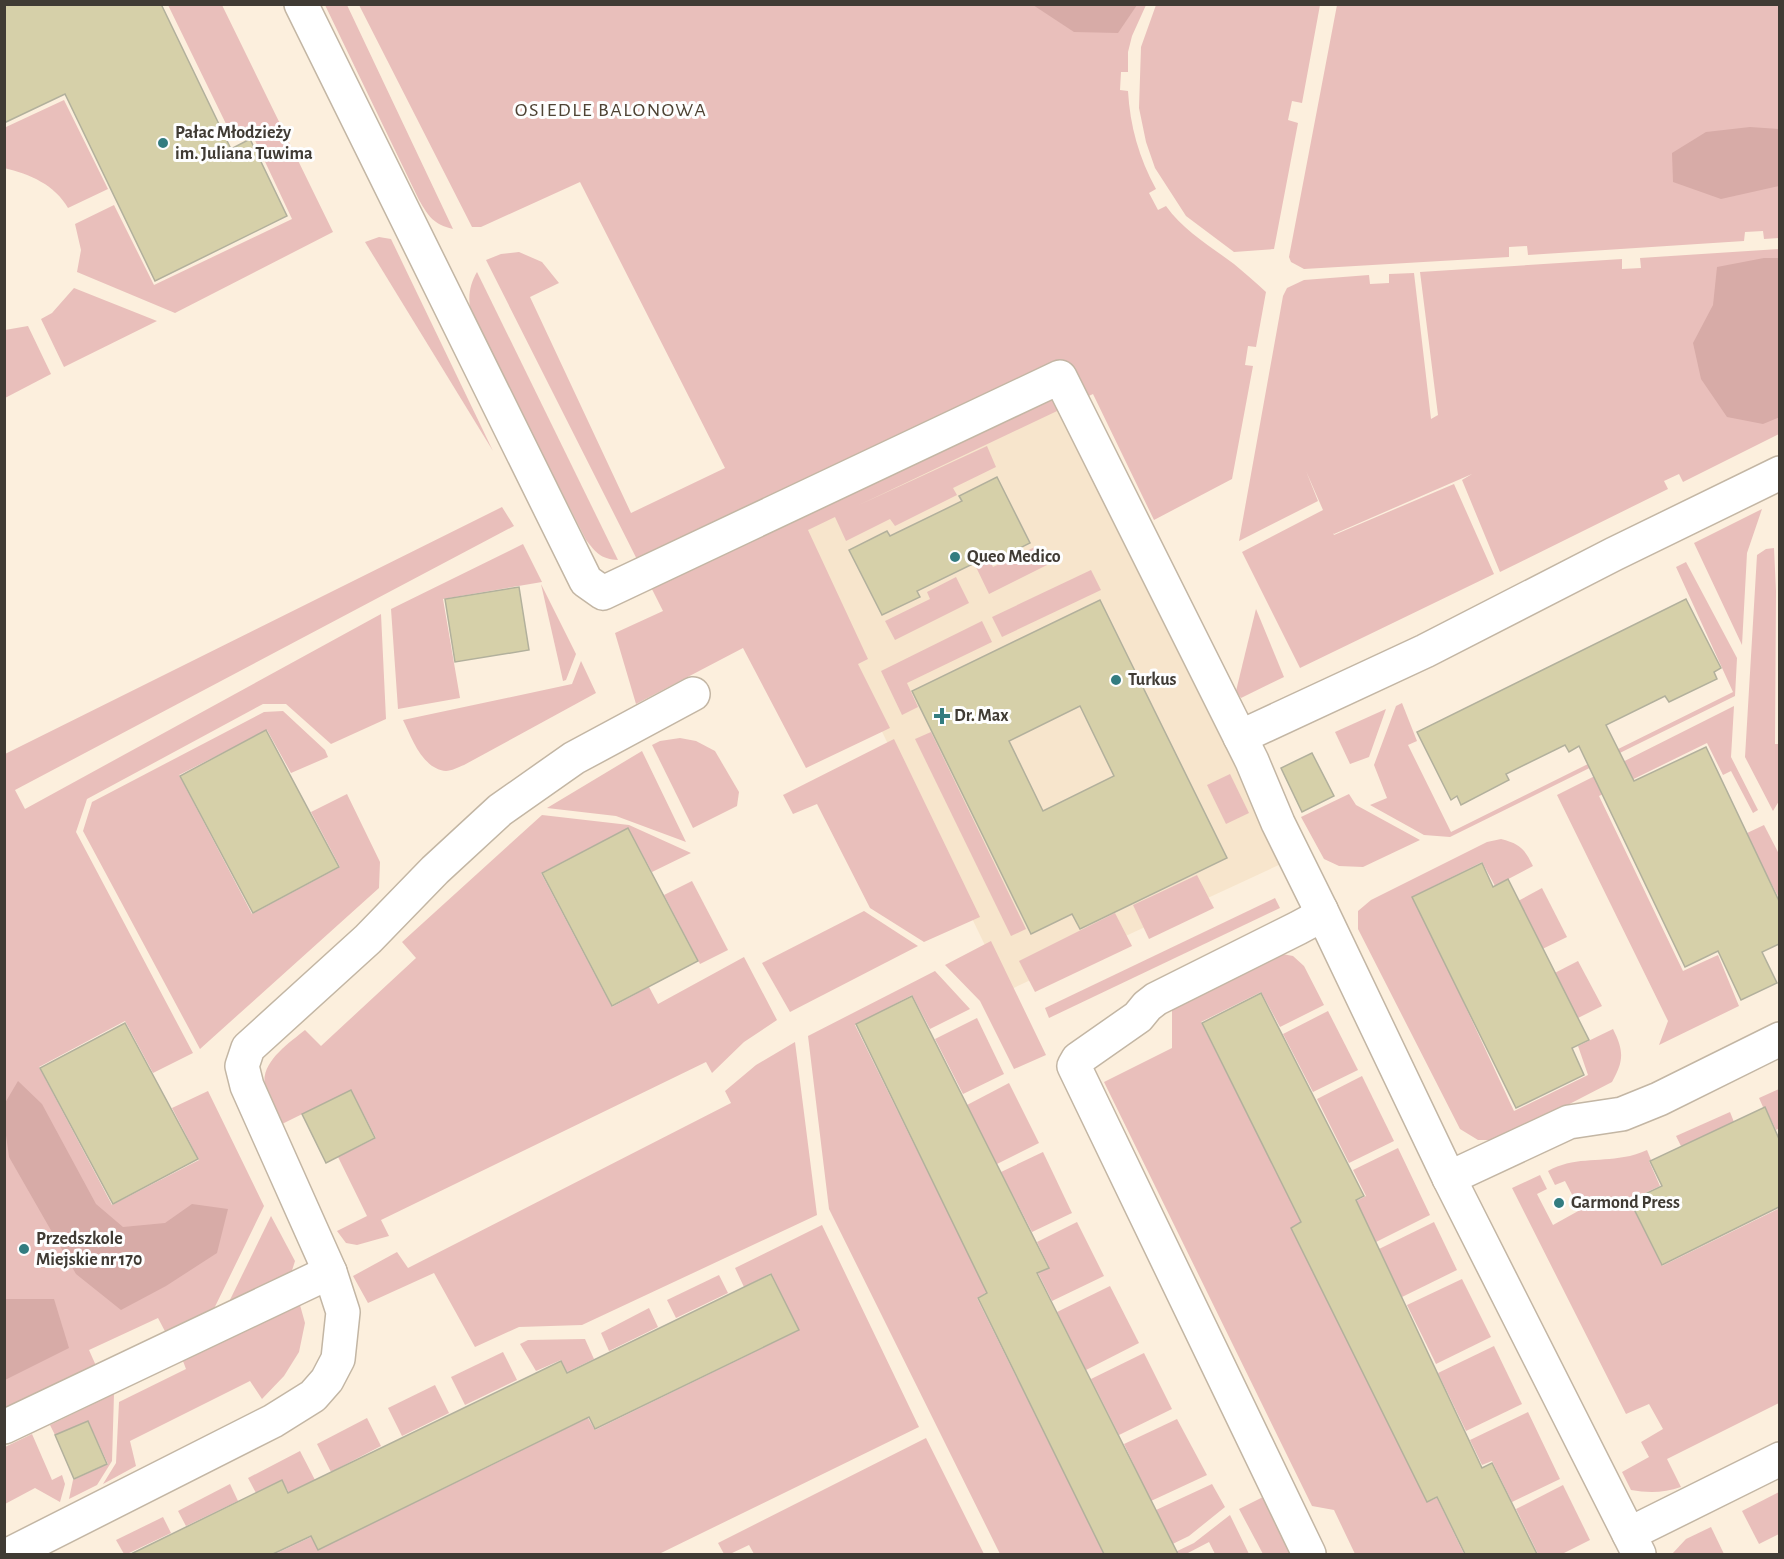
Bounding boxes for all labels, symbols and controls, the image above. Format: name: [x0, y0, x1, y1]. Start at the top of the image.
district label: OSIEDLE BALONOWA: [515, 100, 707, 120]
place label: Pałac Młodzieży im. Juliana Tuwima: [175, 124, 313, 163]
marker: Pałac Młodzieży im. Juliana Tuwima: [156, 136, 170, 150]
place label: Queo Medico: [967, 548, 1061, 566]
marker: Queo Medico: [948, 550, 962, 564]
place label: Turkus: [1128, 671, 1177, 689]
marker: Turkus: [1109, 673, 1123, 687]
place label: Dr. Max: [954, 707, 1009, 725]
marker: Dr. Max: [935, 709, 949, 723]
place label: Garmond Press: [1571, 1194, 1680, 1212]
marker: Garmond Press: [1552, 1196, 1566, 1210]
place label: Przedszkole Miejskie nr 170: [36, 1230, 142, 1269]
marker: Przedszkole Miejskie nr 170: [17, 1242, 31, 1256]

